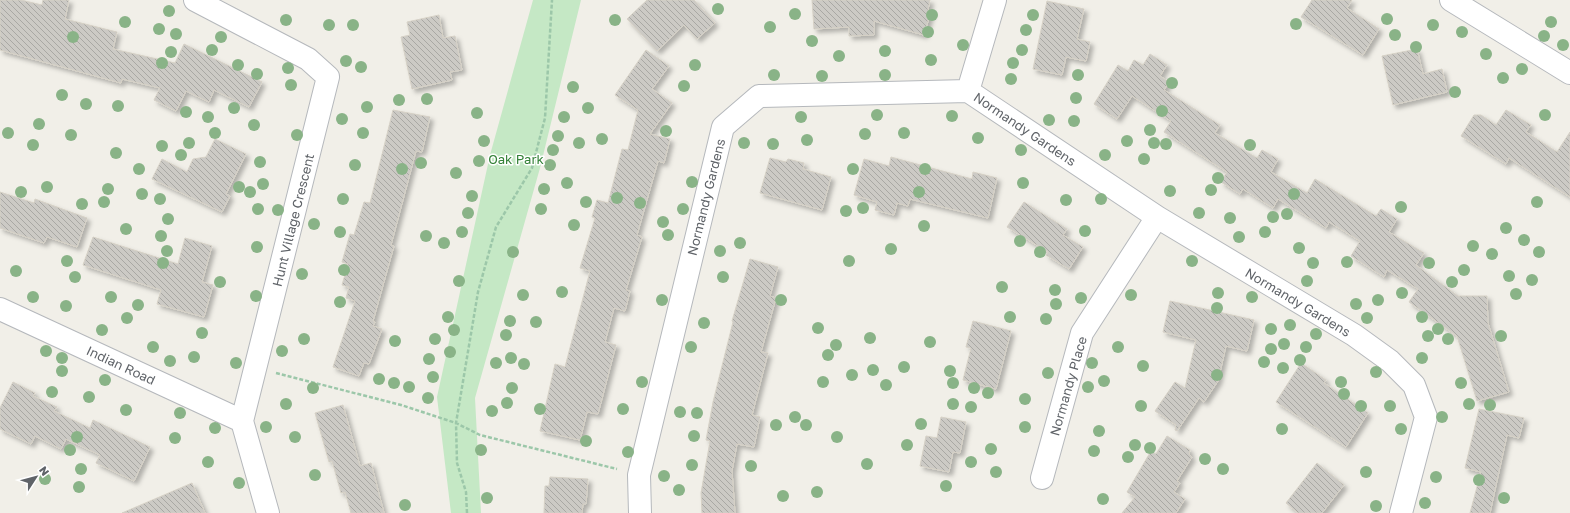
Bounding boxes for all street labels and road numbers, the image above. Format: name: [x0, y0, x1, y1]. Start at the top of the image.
street label: Normandy Gardens: [971, 89, 1079, 169]
street label: Normandy Gardens: [684, 137, 728, 257]
street label: Hunt Village Crescent: [269, 152, 317, 288]
street label: Normandy Gardens: [1242, 264, 1354, 340]
street label: Normandy Place: [1046, 334, 1090, 438]
street label: Indian Road: [84, 342, 158, 388]

